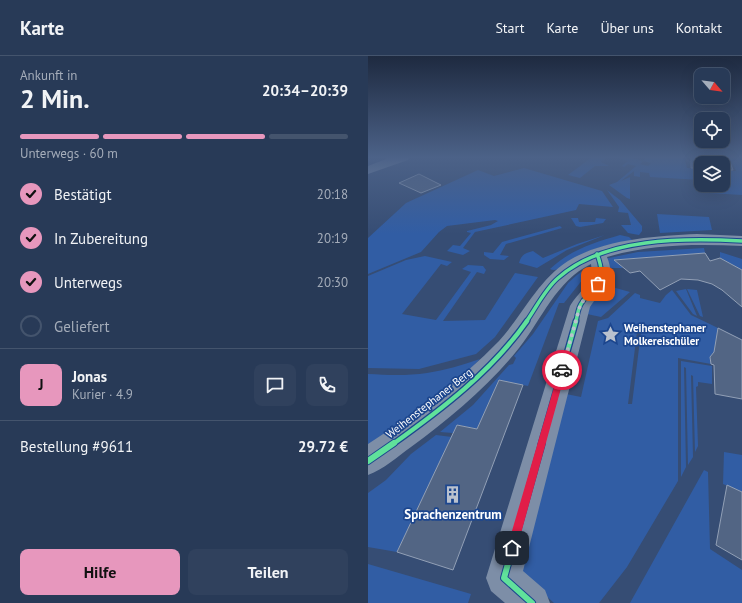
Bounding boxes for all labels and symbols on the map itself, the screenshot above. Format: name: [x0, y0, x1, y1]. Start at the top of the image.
north arrow: [694, 68, 730, 104]
pin: [581, 267, 615, 301]
place label: Weihenstephaner Molkereischüler: [624, 321, 706, 348]
place icon: Weihenstephaner Molkereischüler: [601, 324, 621, 344]
courier: [542, 350, 582, 390]
street label: Weihenstephaner Berg: [383, 365, 475, 441]
building icon: Sprachenzentrum: [443, 485, 463, 505]
place label: Sprachenzentrum: [404, 506, 502, 523]
pin: [495, 531, 529, 565]

